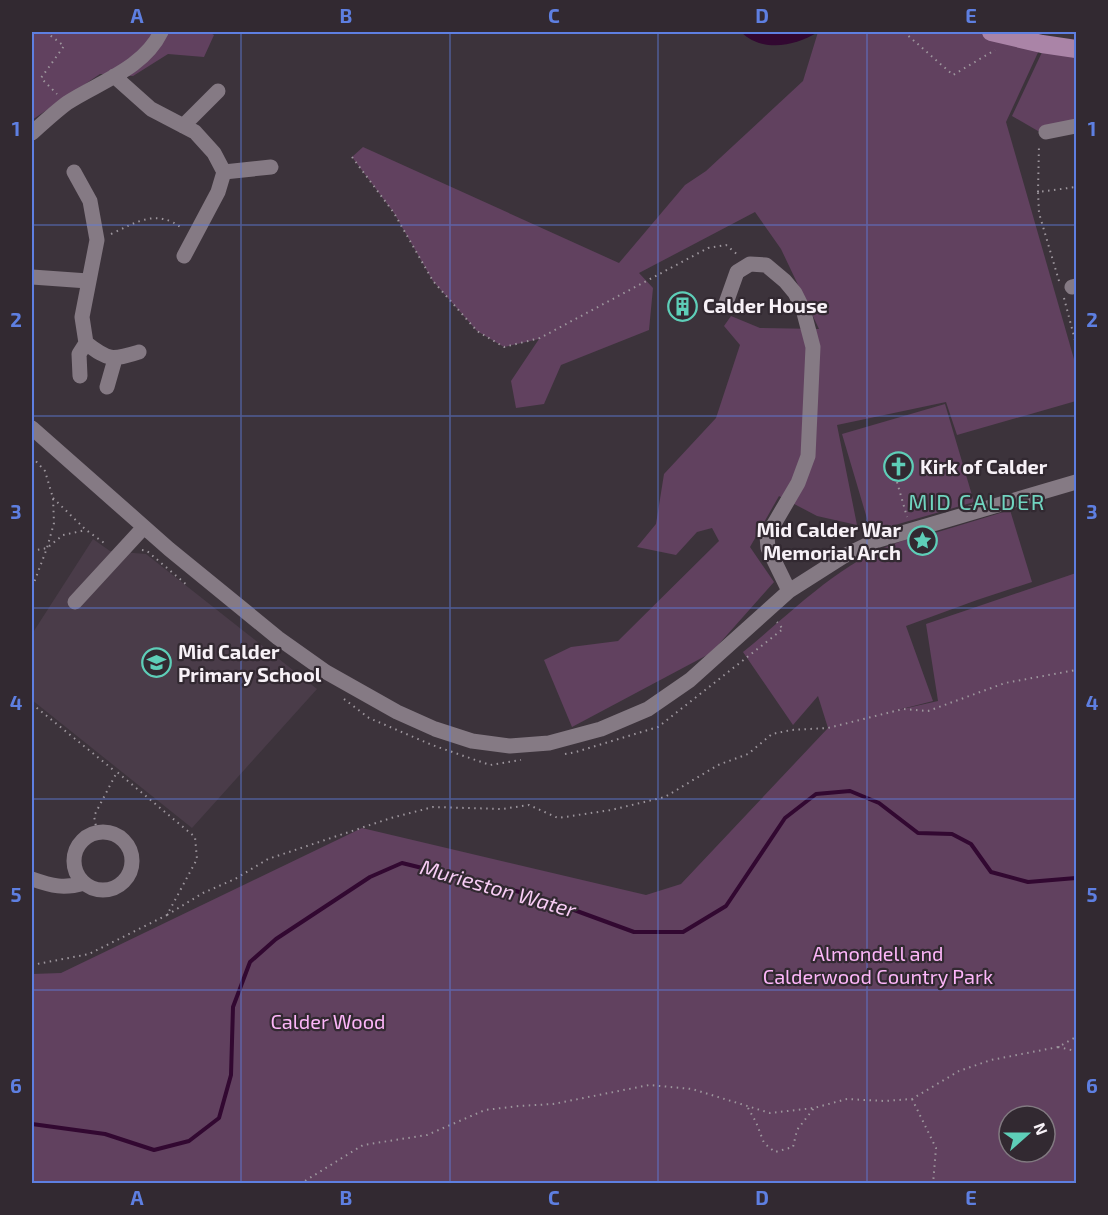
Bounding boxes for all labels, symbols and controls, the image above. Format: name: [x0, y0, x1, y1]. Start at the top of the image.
text: A: [130, 3, 144, 27]
text: B: [340, 3, 352, 27]
text: C: [548, 3, 560, 27]
text: D: [755, 3, 769, 27]
text: E: [965, 3, 977, 27]
text: 1: [12, 116, 20, 140]
text: 1: [1088, 116, 1096, 140]
building icon: Calder House: [666, 290, 698, 322]
place label: Calder House: [703, 293, 828, 317]
text: 2: [10, 307, 22, 331]
text: 2: [1086, 307, 1098, 331]
church icon: Kirk of Calder: [883, 451, 915, 483]
place label: Kirk of Calder: [920, 454, 1048, 478]
district label: MID CALDER: [908, 488, 1046, 514]
text: 3: [10, 499, 22, 523]
text: 3: [1086, 499, 1098, 523]
place label: Mid Calder War Memorial Arch: [756, 517, 901, 564]
place icon: Mid Calder War Memorial Arch: [906, 525, 938, 557]
place label: Mid Calder Primary School: [178, 639, 322, 687]
school or university icon: Mid Calder Primary School: [141, 647, 173, 679]
text: 4: [10, 690, 23, 714]
text: 4: [1086, 690, 1099, 714]
water label: Murieston Water: [418, 853, 580, 922]
text: 5: [10, 882, 22, 906]
text: 5: [1086, 882, 1098, 906]
park label: Almondell and Calderwood Country Park: [763, 941, 993, 988]
park label: Calder Wood: [270, 1009, 386, 1033]
text: 6: [10, 1073, 22, 1097]
text: 6: [1086, 1073, 1098, 1097]
north arrow: [997, 1104, 1057, 1164]
text: N: [1031, 1120, 1052, 1137]
text: A: [130, 1185, 144, 1209]
text: B: [340, 1185, 352, 1209]
text: C: [548, 1185, 560, 1209]
text: D: [755, 1185, 769, 1209]
text: E: [965, 1185, 977, 1209]

